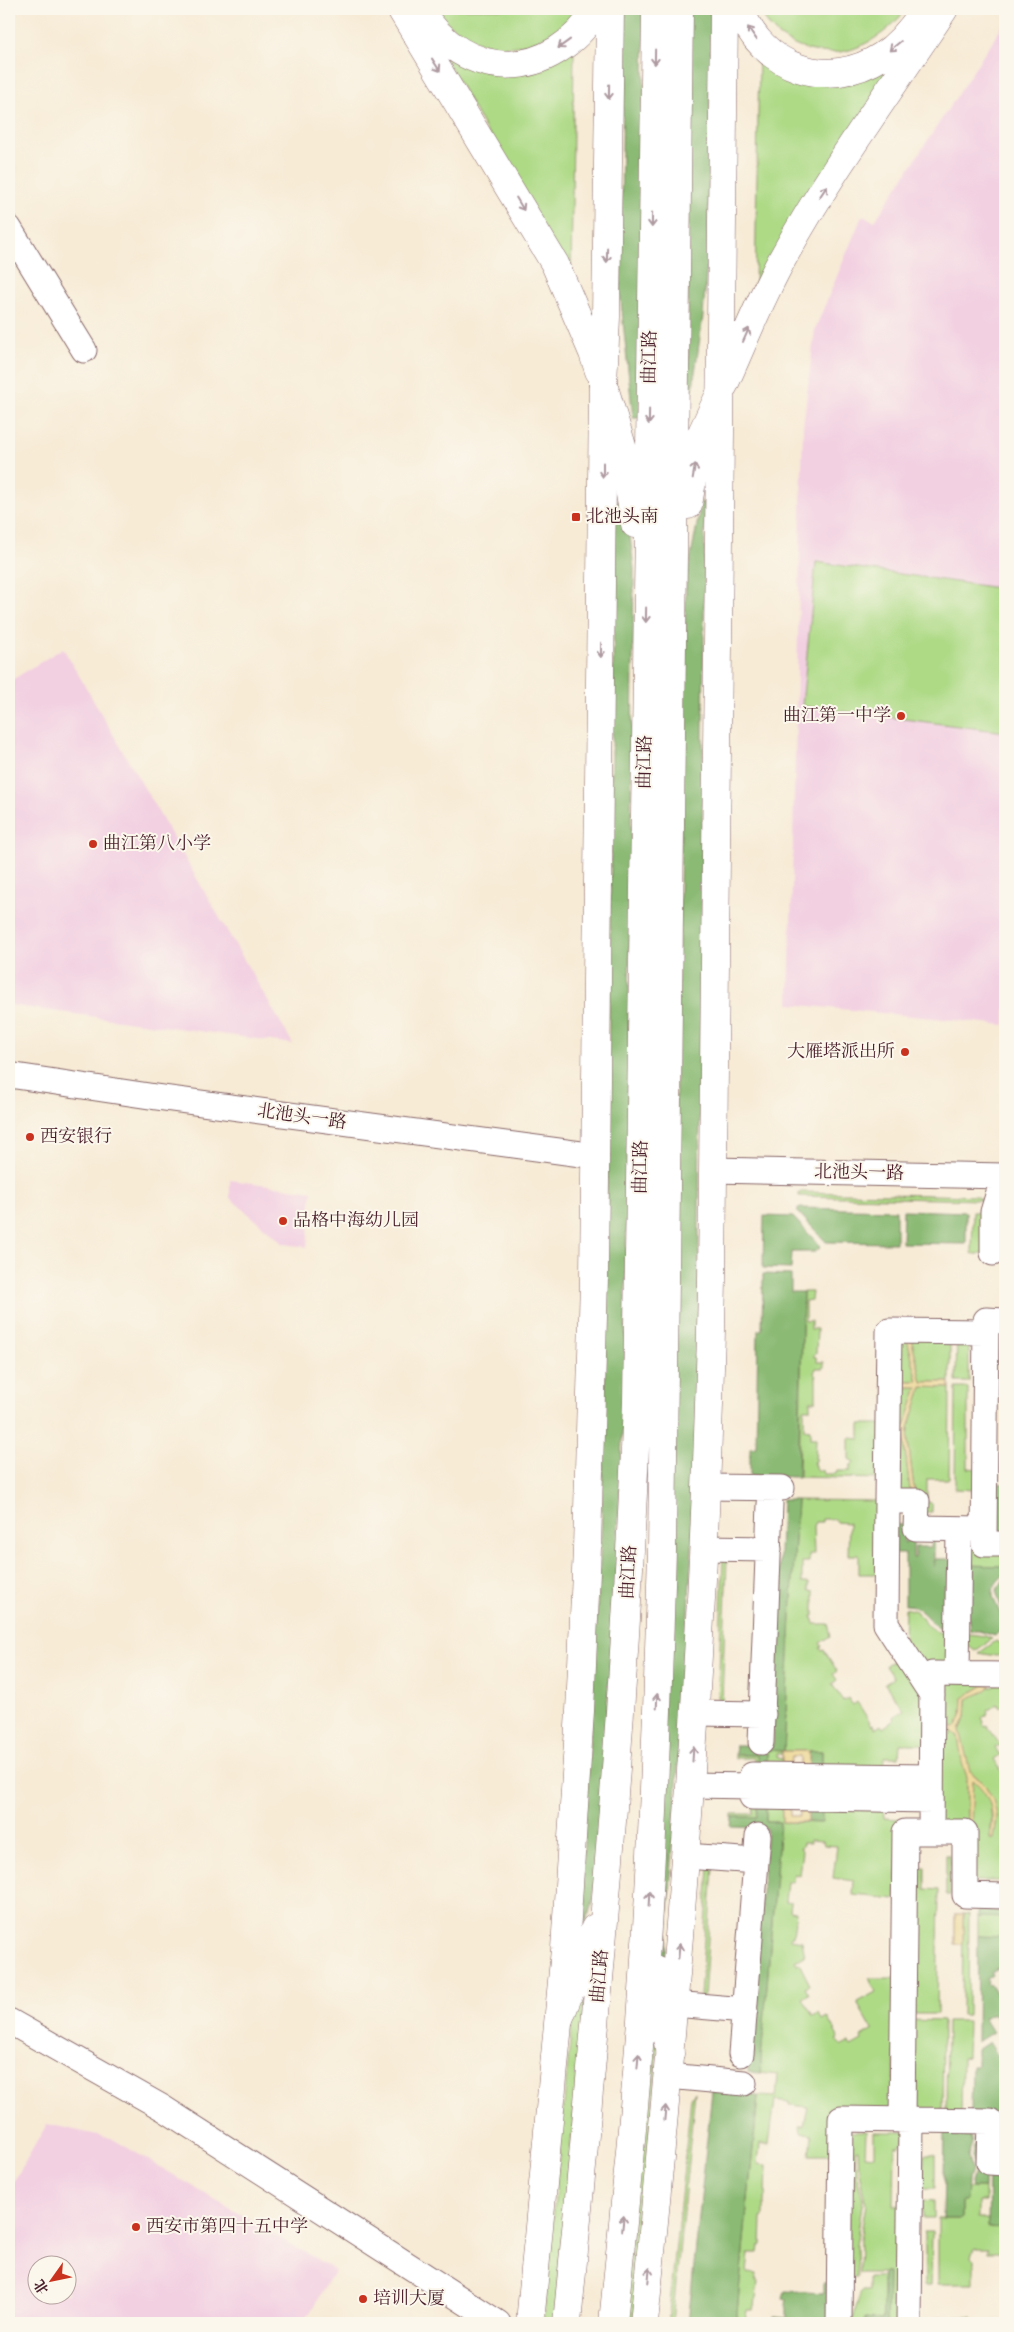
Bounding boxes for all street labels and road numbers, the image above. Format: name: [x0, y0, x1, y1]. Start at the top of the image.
street label: 曲江路: [639, 330, 659, 384]
street label: 曲江路: [634, 735, 654, 789]
street label: 北池头一路: [256, 1100, 348, 1132]
street label: 曲江路: [630, 1140, 650, 1194]
street label: 北池头一路: [814, 1161, 904, 1183]
street label: 曲江路: [617, 1544, 639, 1599]
street label: 曲江路: [587, 1948, 611, 2004]

